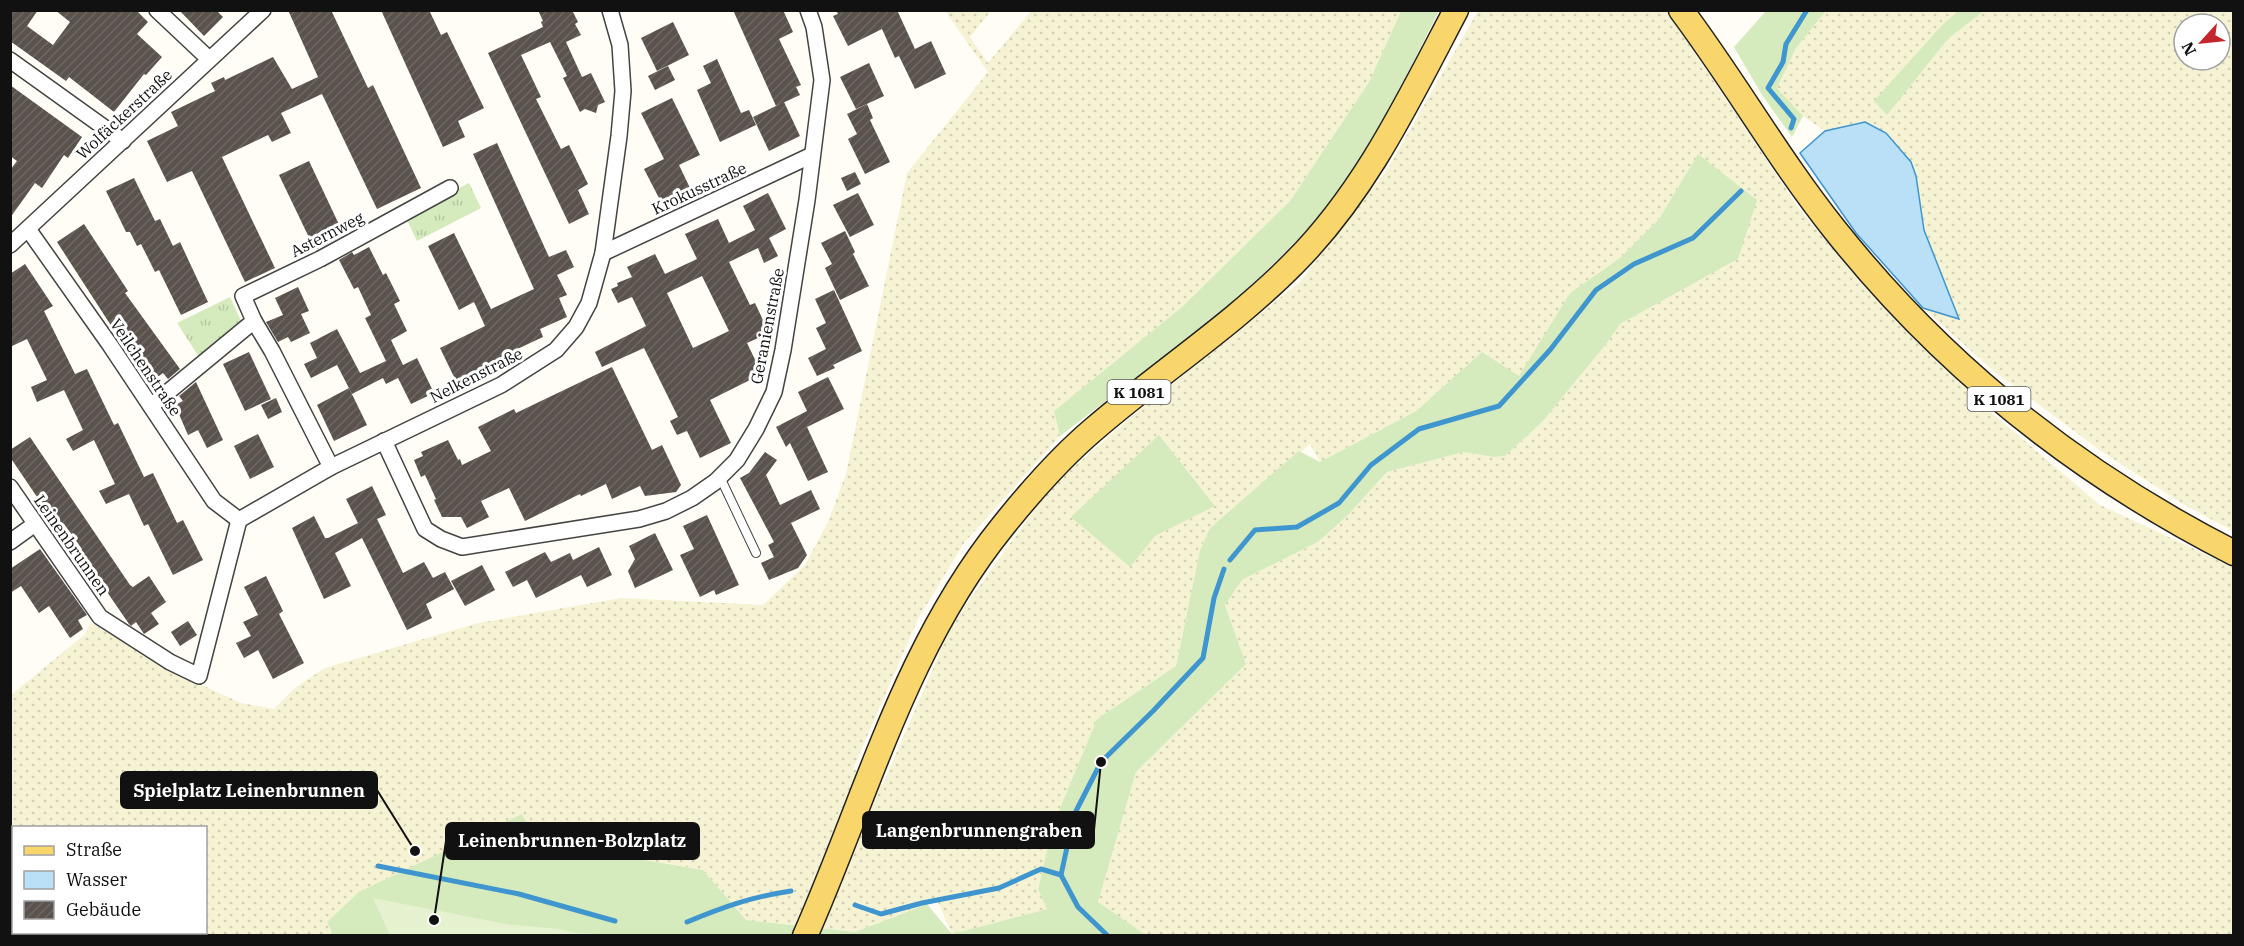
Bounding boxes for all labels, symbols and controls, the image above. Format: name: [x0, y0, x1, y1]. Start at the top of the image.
north arrow: [2172, 12, 2232, 72]
text: N: [2177, 39, 2200, 59]
street label: Wolfäckerstraße: [72, 64, 176, 164]
street label: Krokusstraße: [649, 157, 749, 219]
street label: Asternweg: [287, 207, 367, 261]
street label: Geranienstraße: [746, 266, 788, 386]
street label: Veilchenstraße: [106, 314, 186, 420]
street label: Nelkenstraße: [426, 343, 526, 407]
road number: K 1081: [1108, 380, 1170, 404]
road number: K 1081: [1968, 387, 2030, 411]
street label: Leinenbrunnen: [30, 491, 114, 599]
callout: Spielplatz Leinenbrunnen: [121, 772, 377, 808]
text: Spielplatz Leinenbrunnen: [133, 779, 365, 802]
callout: Langenbrunnengraben: [863, 812, 1094, 848]
text: Langenbrunnengraben: [876, 819, 1082, 842]
callout: Leinenbrunnen-Bolzplatz: [446, 823, 699, 859]
legend: [12, 826, 207, 934]
text: Leinenbrunnen-Bolzplatz: [458, 829, 686, 852]
text: Straße: [66, 838, 122, 861]
text: Wasser: [66, 868, 127, 891]
text: Gebäude: [66, 898, 141, 921]

